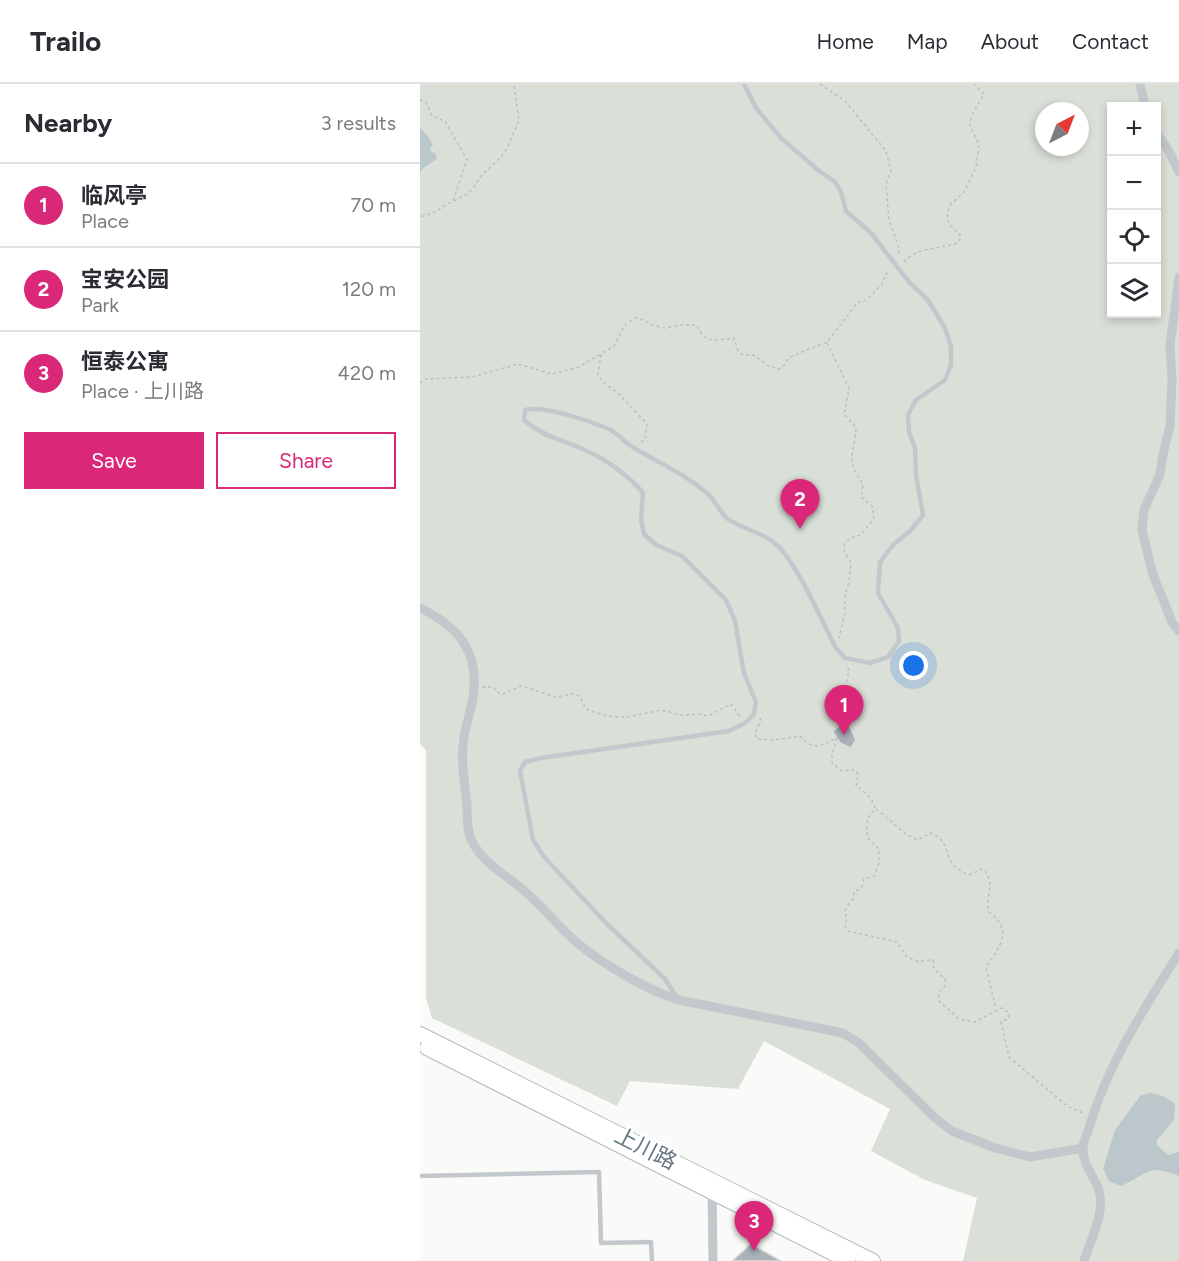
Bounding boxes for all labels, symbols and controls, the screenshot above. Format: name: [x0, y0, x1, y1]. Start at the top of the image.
text: Trailo: [30, 24, 101, 58]
text: Home: [817, 29, 874, 54]
text: Map: [907, 29, 948, 54]
text: About: [981, 29, 1039, 54]
text: Contact: [1072, 29, 1149, 54]
north arrow: [1035, 102, 1089, 156]
map controls: [1107, 102, 1161, 318]
button: +: [1107, 102, 1161, 156]
text: Nearby: [24, 107, 112, 139]
text: 3 results: [321, 111, 396, 135]
button: −: [1107, 156, 1161, 210]
text: 临风亭: [81, 182, 147, 209]
text: 1: [39, 193, 48, 217]
text: 70 m: [350, 193, 396, 217]
text: Place: [81, 209, 129, 233]
button: locate: [1107, 210, 1161, 264]
button: layers: [1107, 264, 1161, 318]
text: 宝安公园: [81, 266, 169, 293]
text: 2: [38, 277, 49, 301]
text: 120 m: [342, 277, 396, 301]
text: Park: [81, 293, 119, 317]
text: 恒泰公寓: [81, 348, 169, 375]
text: 3: [38, 361, 49, 385]
text: 420 m: [338, 361, 396, 385]
text: Place · 上川路: [81, 379, 204, 403]
button: Save: [24, 432, 204, 489]
button: Share: [216, 432, 396, 489]
pin: 2: [780, 480, 820, 529]
your location: [899, 651, 928, 680]
pin: 1: [824, 686, 864, 735]
street label: 上川路: [610, 1121, 681, 1175]
pin: 3: [734, 1202, 774, 1251]

